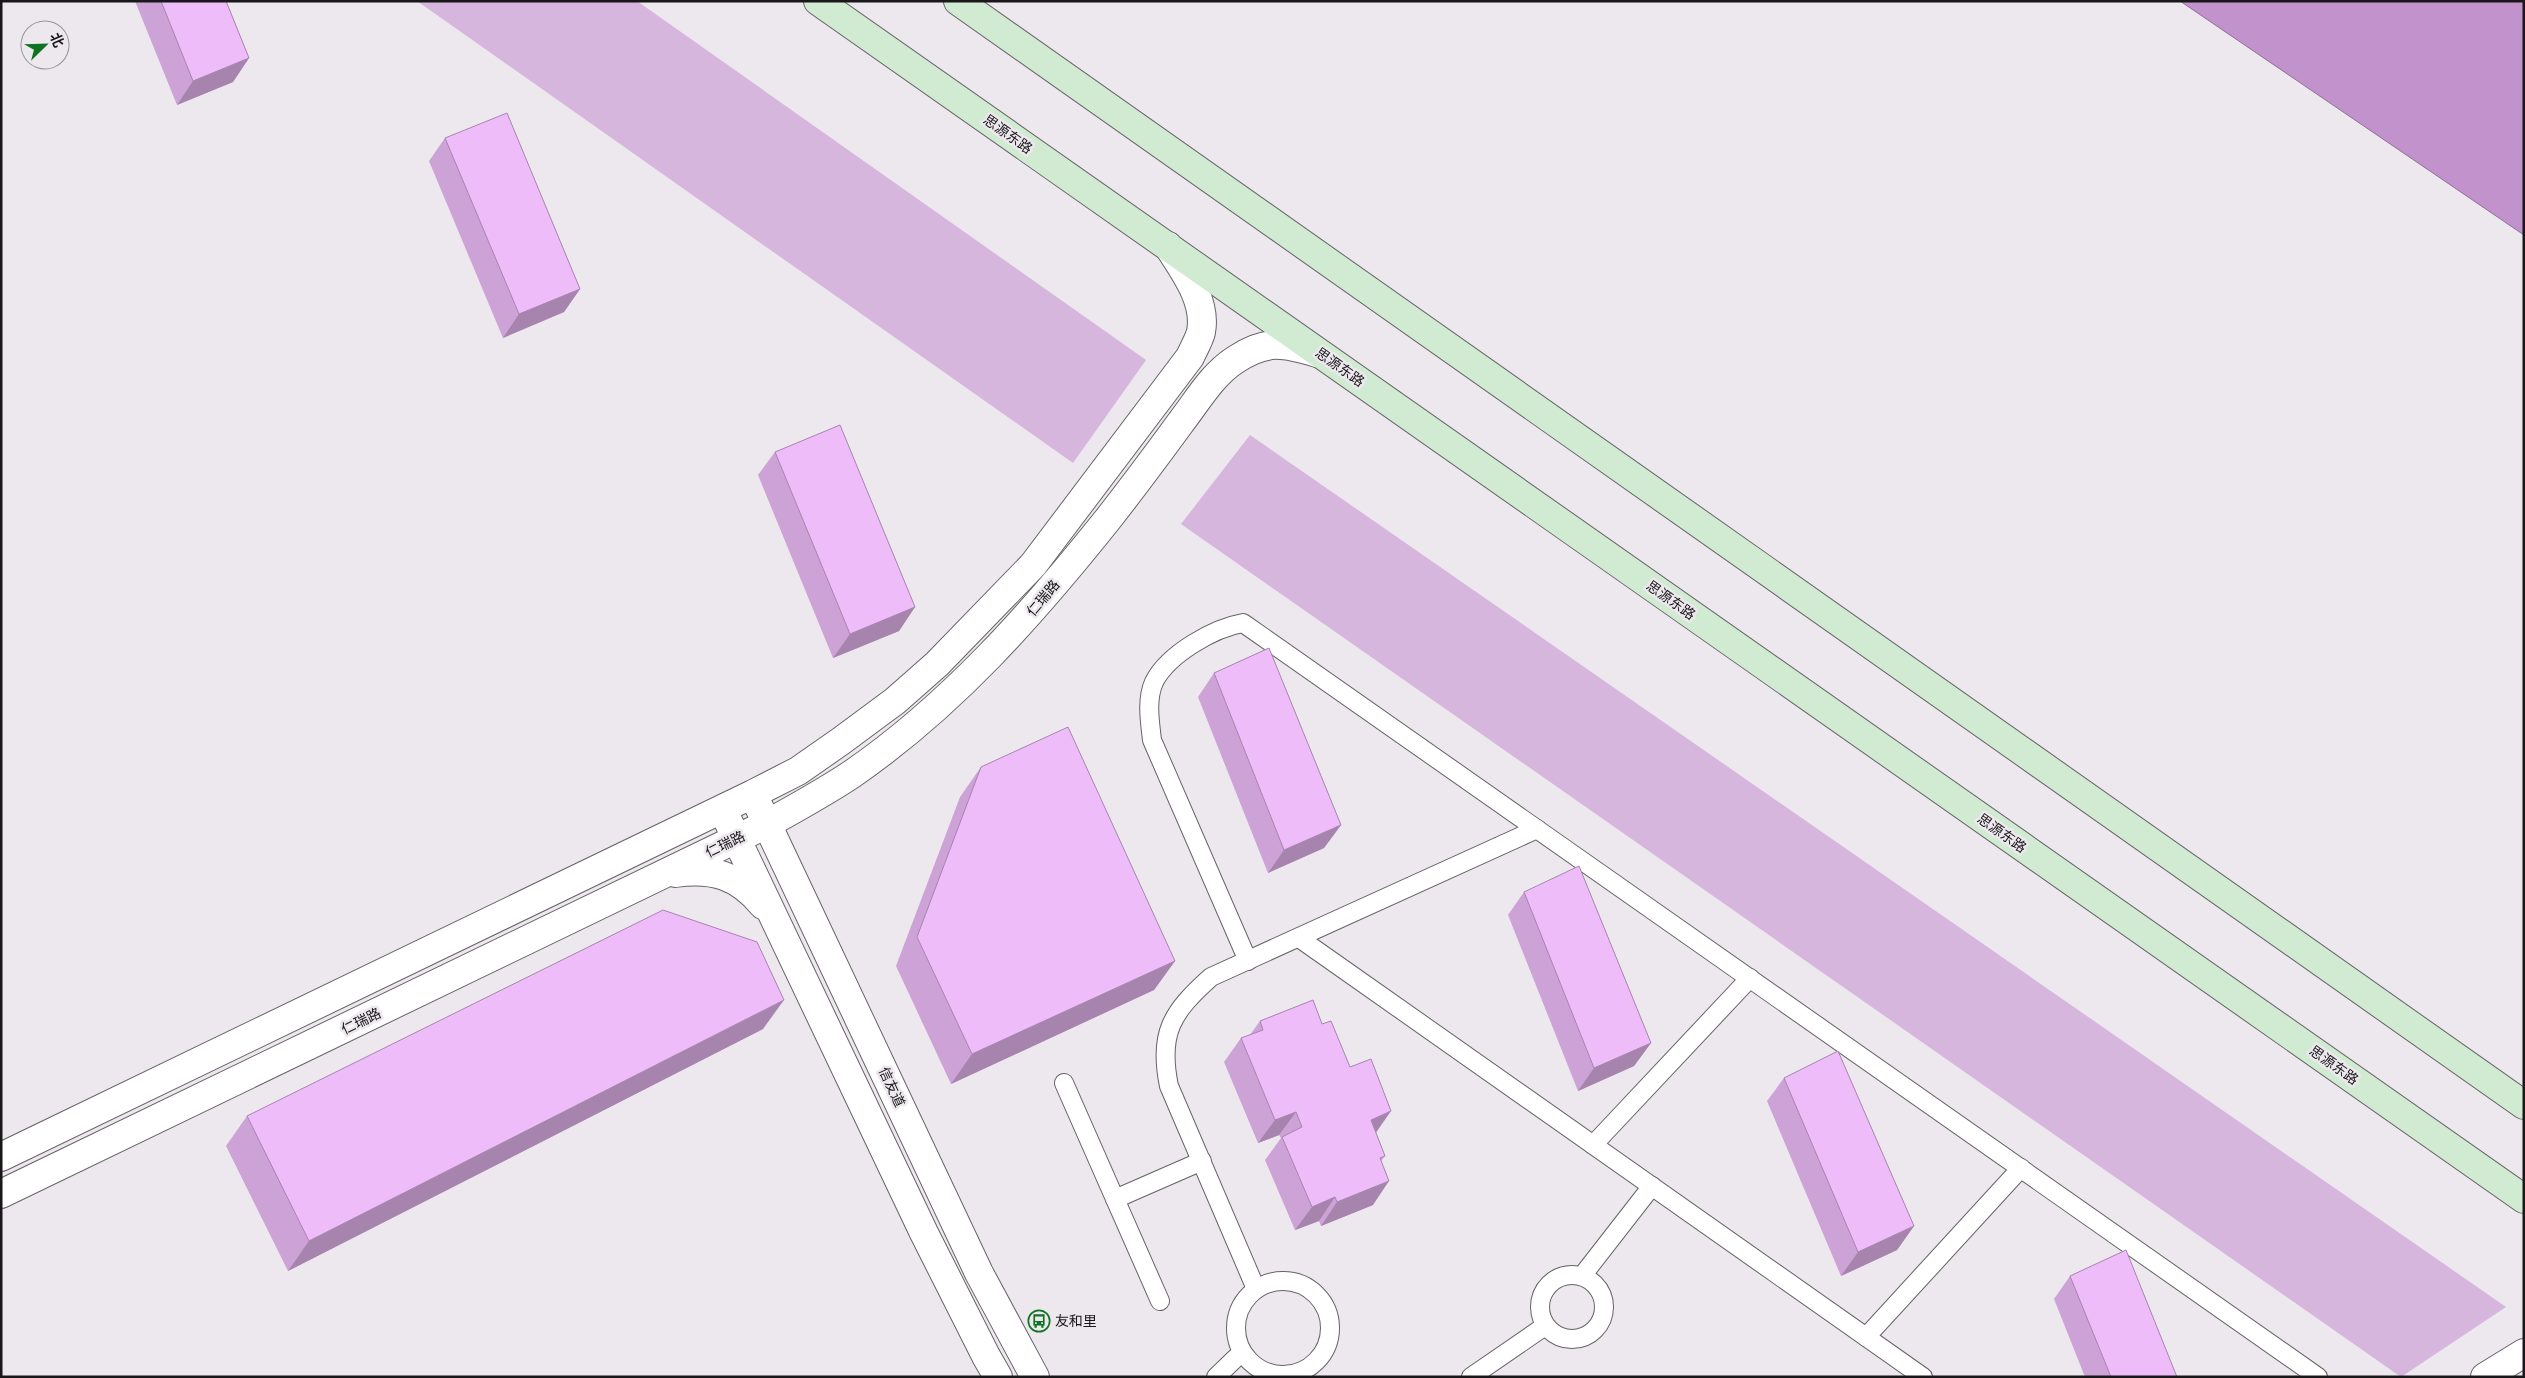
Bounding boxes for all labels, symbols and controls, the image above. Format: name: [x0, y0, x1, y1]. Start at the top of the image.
north arrow: [20, 20, 70, 70]
text: 北: [46, 30, 68, 50]
street label: 思源东路: [980, 111, 1036, 157]
street label: 思源东路: [1312, 344, 1368, 390]
street label: 仁瑞路: [1023, 576, 1063, 620]
street label: 思源东路: [1643, 577, 1699, 623]
street label: 思源东路: [1974, 810, 2030, 856]
street label: 仁瑞路: [702, 827, 748, 861]
street label: 仁瑞路: [338, 1004, 384, 1038]
street label: 思源东路: [2306, 1042, 2362, 1088]
street label: 信友道: [875, 1064, 909, 1110]
bus stop icon: 友和里: [1027, 1309, 1051, 1333]
place label: 友和里: [1055, 1312, 1097, 1330]

